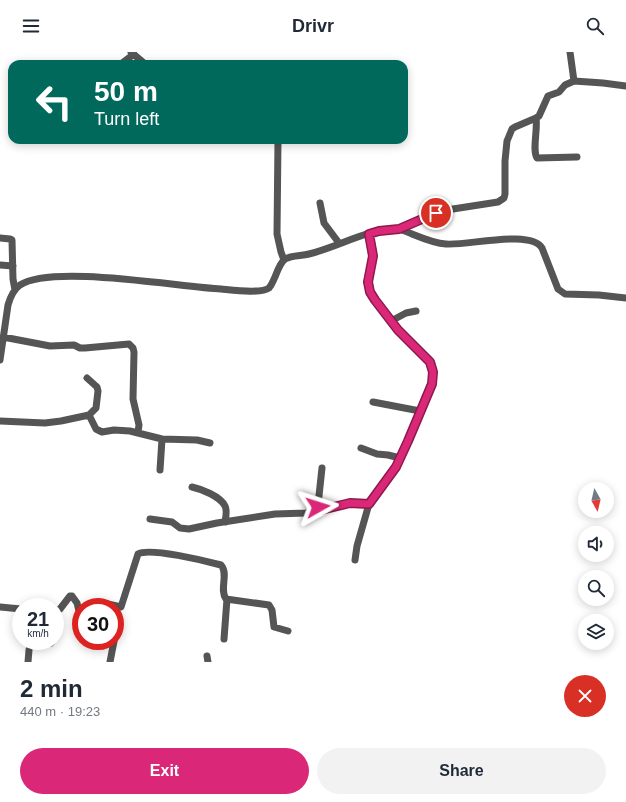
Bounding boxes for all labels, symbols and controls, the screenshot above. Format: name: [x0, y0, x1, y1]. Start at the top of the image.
icon: menu: [20, 15, 42, 37]
icon: search: [584, 15, 606, 37]
text: Drivr: [292, 16, 334, 36]
icon: left: [28, 76, 80, 128]
text: 50 m: [94, 76, 158, 107]
text: Turn left: [94, 109, 159, 129]
pin: [419, 196, 453, 230]
icon: arrive: [425, 202, 447, 224]
north arrow: [578, 482, 614, 518]
map controls: [578, 482, 614, 650]
position arrow: [297, 486, 339, 528]
button: sound: [578, 526, 614, 562]
button: search: [578, 570, 614, 606]
speed limit sign: 30: [72, 598, 124, 650]
text: 21: [27, 608, 49, 630]
button: layers: [578, 614, 614, 650]
text: km/h: [27, 628, 49, 639]
text: 2 min: [20, 675, 83, 702]
button: close: [564, 675, 606, 717]
text: 440 m · 19:23: [20, 704, 100, 719]
button: Exit: [20, 748, 309, 794]
button: Share: [317, 748, 606, 794]

